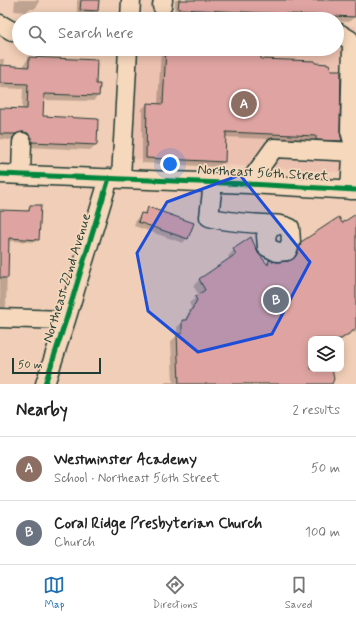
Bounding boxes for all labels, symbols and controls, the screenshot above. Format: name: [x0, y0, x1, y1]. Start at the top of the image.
search box: [12, 12, 344, 56]
icon: search: [26, 23, 48, 45]
text: Search here: [58, 24, 134, 44]
pin: A: [231, 89, 257, 119]
your location: [160, 154, 180, 174]
street label: Northeast 56th Street: [197, 161, 330, 185]
street label: Northeast 22nd Avenue: [39, 211, 95, 345]
pin: B: [263, 285, 289, 315]
map controls: [308, 336, 344, 372]
button: layers: [308, 336, 344, 372]
scale bar: [12, 356, 101, 375]
text: 50 m: [18, 358, 43, 372]
text: Nearby: [16, 399, 68, 421]
text: 2 results: [293, 402, 340, 419]
text: Westminster Academy: [54, 450, 197, 470]
text: A: [25, 460, 33, 477]
text: 50 m: [311, 460, 340, 477]
text: School · Northeast 56th Street: [54, 470, 220, 487]
text: Coral Ridge Presbyterian Church: [54, 514, 262, 534]
text: B: [25, 524, 33, 541]
text: 100 m: [305, 524, 340, 541]
text: Church: [54, 534, 95, 551]
tab: Map: [43, 574, 65, 612]
tab: Directions: [152, 574, 198, 612]
tab: Saved: [285, 574, 312, 612]

